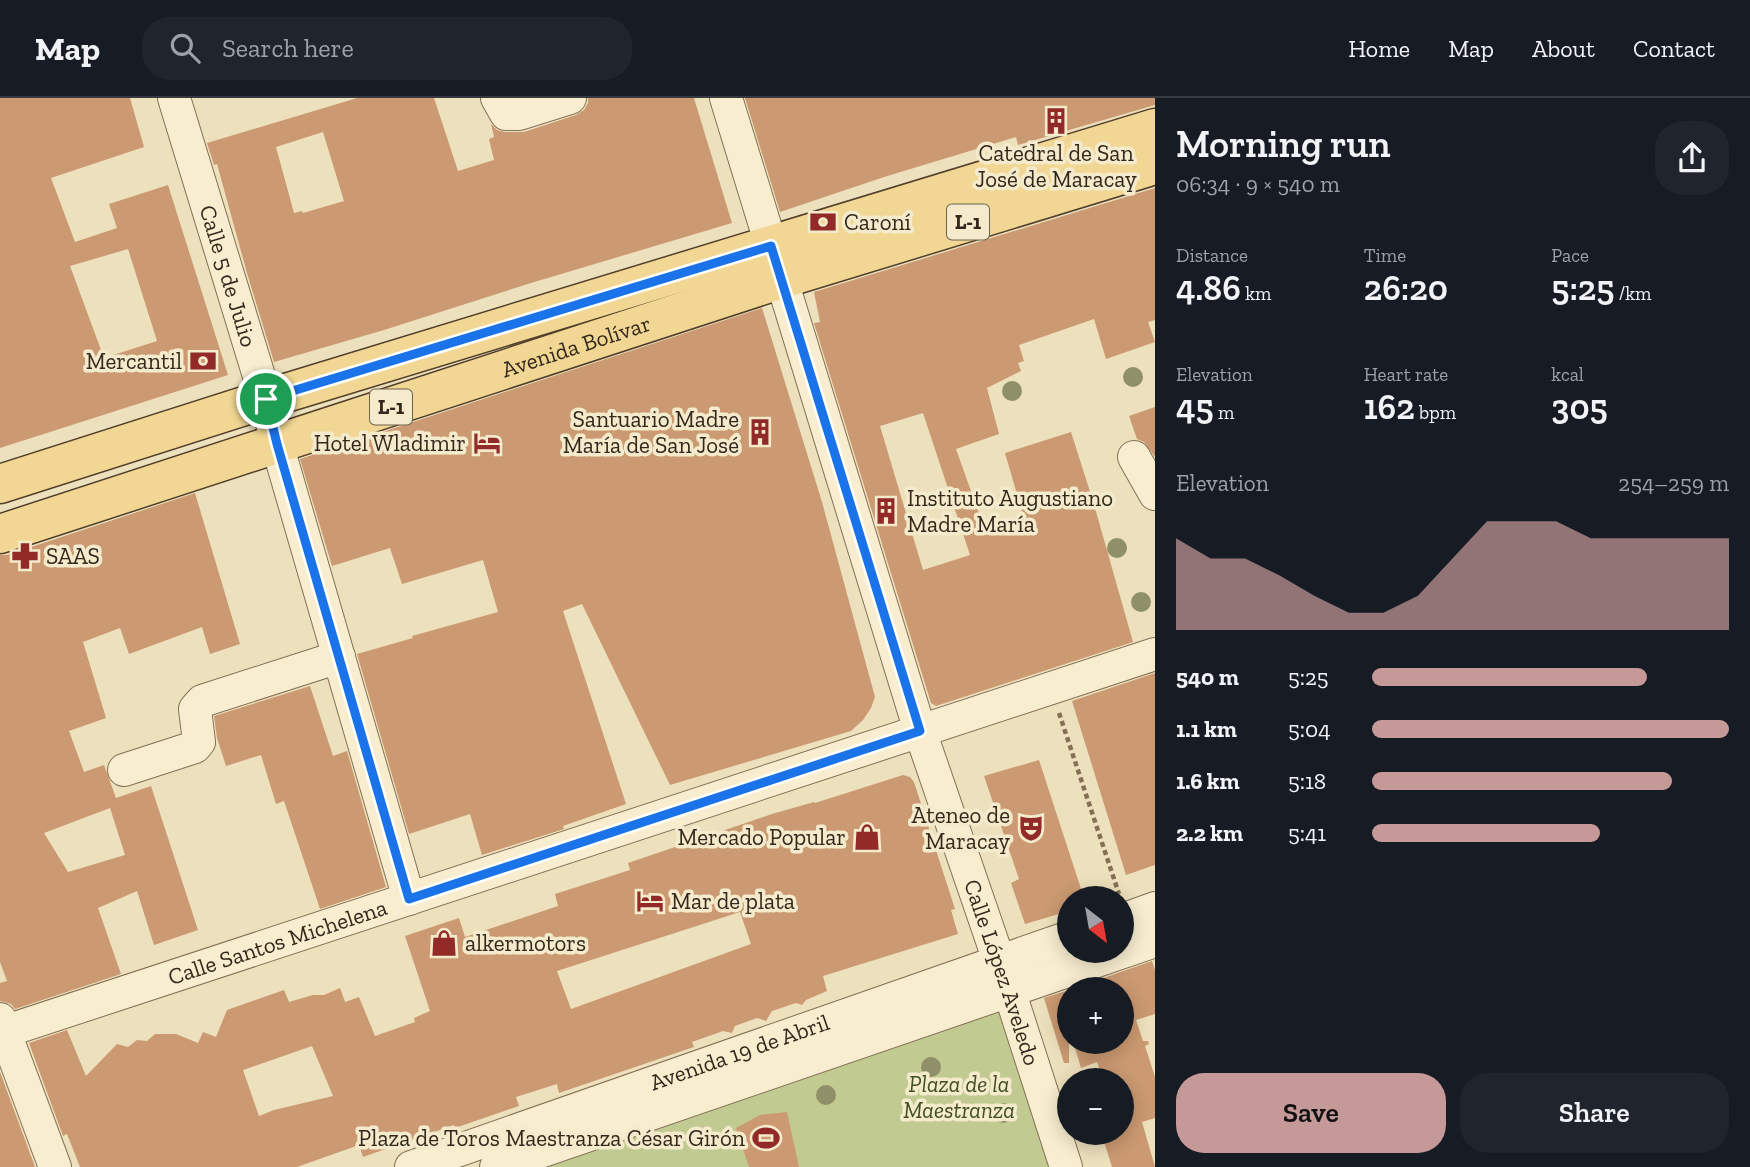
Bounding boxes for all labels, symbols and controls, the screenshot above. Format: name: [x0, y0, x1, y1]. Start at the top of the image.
search box: [142, 17, 632, 80]
text: Map: [35, 29, 100, 68]
icon: search: [166, 29, 204, 67]
text: Search here: [222, 32, 354, 64]
text: Home: [1348, 34, 1410, 63]
text: Map: [1448, 34, 1494, 63]
text: About: [1532, 34, 1595, 63]
text: Contact: [1633, 34, 1715, 63]
building icon: Catedral de San José de Maracay: [1041, 106, 1071, 136]
text: Morning run: [1176, 121, 1391, 167]
button: share: [1655, 121, 1729, 195]
place label: Catedral de San José de Maracay: [975, 139, 1137, 193]
text: 06:34 · 9 × 540 m: [1176, 170, 1340, 198]
street label: Calle 5 de Julio: [194, 202, 263, 350]
road number: L-1: [947, 204, 989, 240]
bank icon: Caroní: [808, 207, 838, 237]
place label: Caroní: [844, 208, 911, 236]
text: Distance: [1176, 244, 1248, 267]
text: Time: [1364, 244, 1406, 267]
text: Pace: [1551, 244, 1589, 267]
text: 4.86: [1176, 267, 1241, 309]
text: 26:20: [1364, 267, 1448, 309]
text: 5:25: [1551, 267, 1614, 309]
text: km: [1241, 282, 1271, 305]
text: /km: [1614, 282, 1652, 305]
street label: Avenida Bolívar: [498, 309, 654, 383]
bank icon: Mercantil: [188, 346, 218, 376]
place label: Mercantil: [86, 347, 182, 375]
text: Elevation: [1176, 363, 1253, 386]
text: Heart rate: [1364, 363, 1448, 386]
text: kcal: [1551, 363, 1584, 386]
pin: [236, 369, 296, 429]
icon: arrive: [247, 380, 285, 418]
text: 45: [1176, 386, 1214, 428]
text: 162: [1364, 386, 1415, 428]
text: 305: [1551, 386, 1608, 428]
road number: L-1: [370, 390, 412, 424]
text: m: [1214, 401, 1234, 424]
text: bpm: [1415, 401, 1456, 424]
place label: Santuario Madre María de San José: [563, 405, 739, 459]
building icon: Santuario Madre María de San José: [745, 417, 775, 447]
hotel icon: Hotel Wladimir: [472, 428, 502, 458]
place label: Hotel Wladimir: [314, 429, 466, 457]
text: Elevation: [1176, 469, 1269, 497]
text: 254–259 m: [1618, 469, 1729, 497]
place label: Instituto Augustiano Madre María: [907, 484, 1113, 538]
building icon: Instituto Augustiano Madre María: [871, 496, 901, 526]
pharmacy icon: SAAS: [10, 541, 40, 571]
place label: SAAS: [46, 542, 100, 570]
text: 540 m: [1176, 663, 1239, 691]
text: 5:25: [1288, 663, 1329, 691]
text: 1.1 km: [1176, 715, 1237, 743]
text: 5:04: [1288, 715, 1331, 743]
text: 1.6 km: [1176, 767, 1240, 795]
text: 5:18: [1288, 767, 1326, 795]
place label: Ateneo de Maracay: [912, 801, 1010, 855]
theatre icon: Ateneo de Maracay: [1016, 813, 1046, 843]
text: 2.2 km: [1176, 819, 1243, 847]
text: 5:41: [1288, 819, 1326, 847]
shop icon: Mercado Popular: [852, 822, 882, 852]
place label: Mercado Popular: [677, 823, 846, 851]
street label: Calle López Aveledo: [958, 875, 1046, 1069]
hotel icon: Mar de plata: [635, 886, 665, 916]
north arrow: [1057, 886, 1134, 962]
map controls: [1057, 886, 1134, 1145]
place label: Mar de plata: [671, 887, 795, 915]
street label: Calle Santos Michelena: [164, 893, 391, 991]
shop icon: alkermotors: [429, 928, 459, 958]
place label: alkermotors: [465, 929, 586, 957]
button: +: [1057, 977, 1134, 1054]
street label: Avenida 19 de Abril: [646, 1008, 833, 1096]
button: −: [1057, 1068, 1134, 1145]
park label: Plaza de la Maestranza: [903, 1070, 1015, 1124]
button: Save: [1176, 1073, 1446, 1153]
button: Share: [1460, 1073, 1729, 1153]
sports icon: Plaza de Toros Maestranza César Girón: [751, 1123, 781, 1153]
place label: Plaza de Toros Maestranza César Girón: [358, 1124, 745, 1152]

